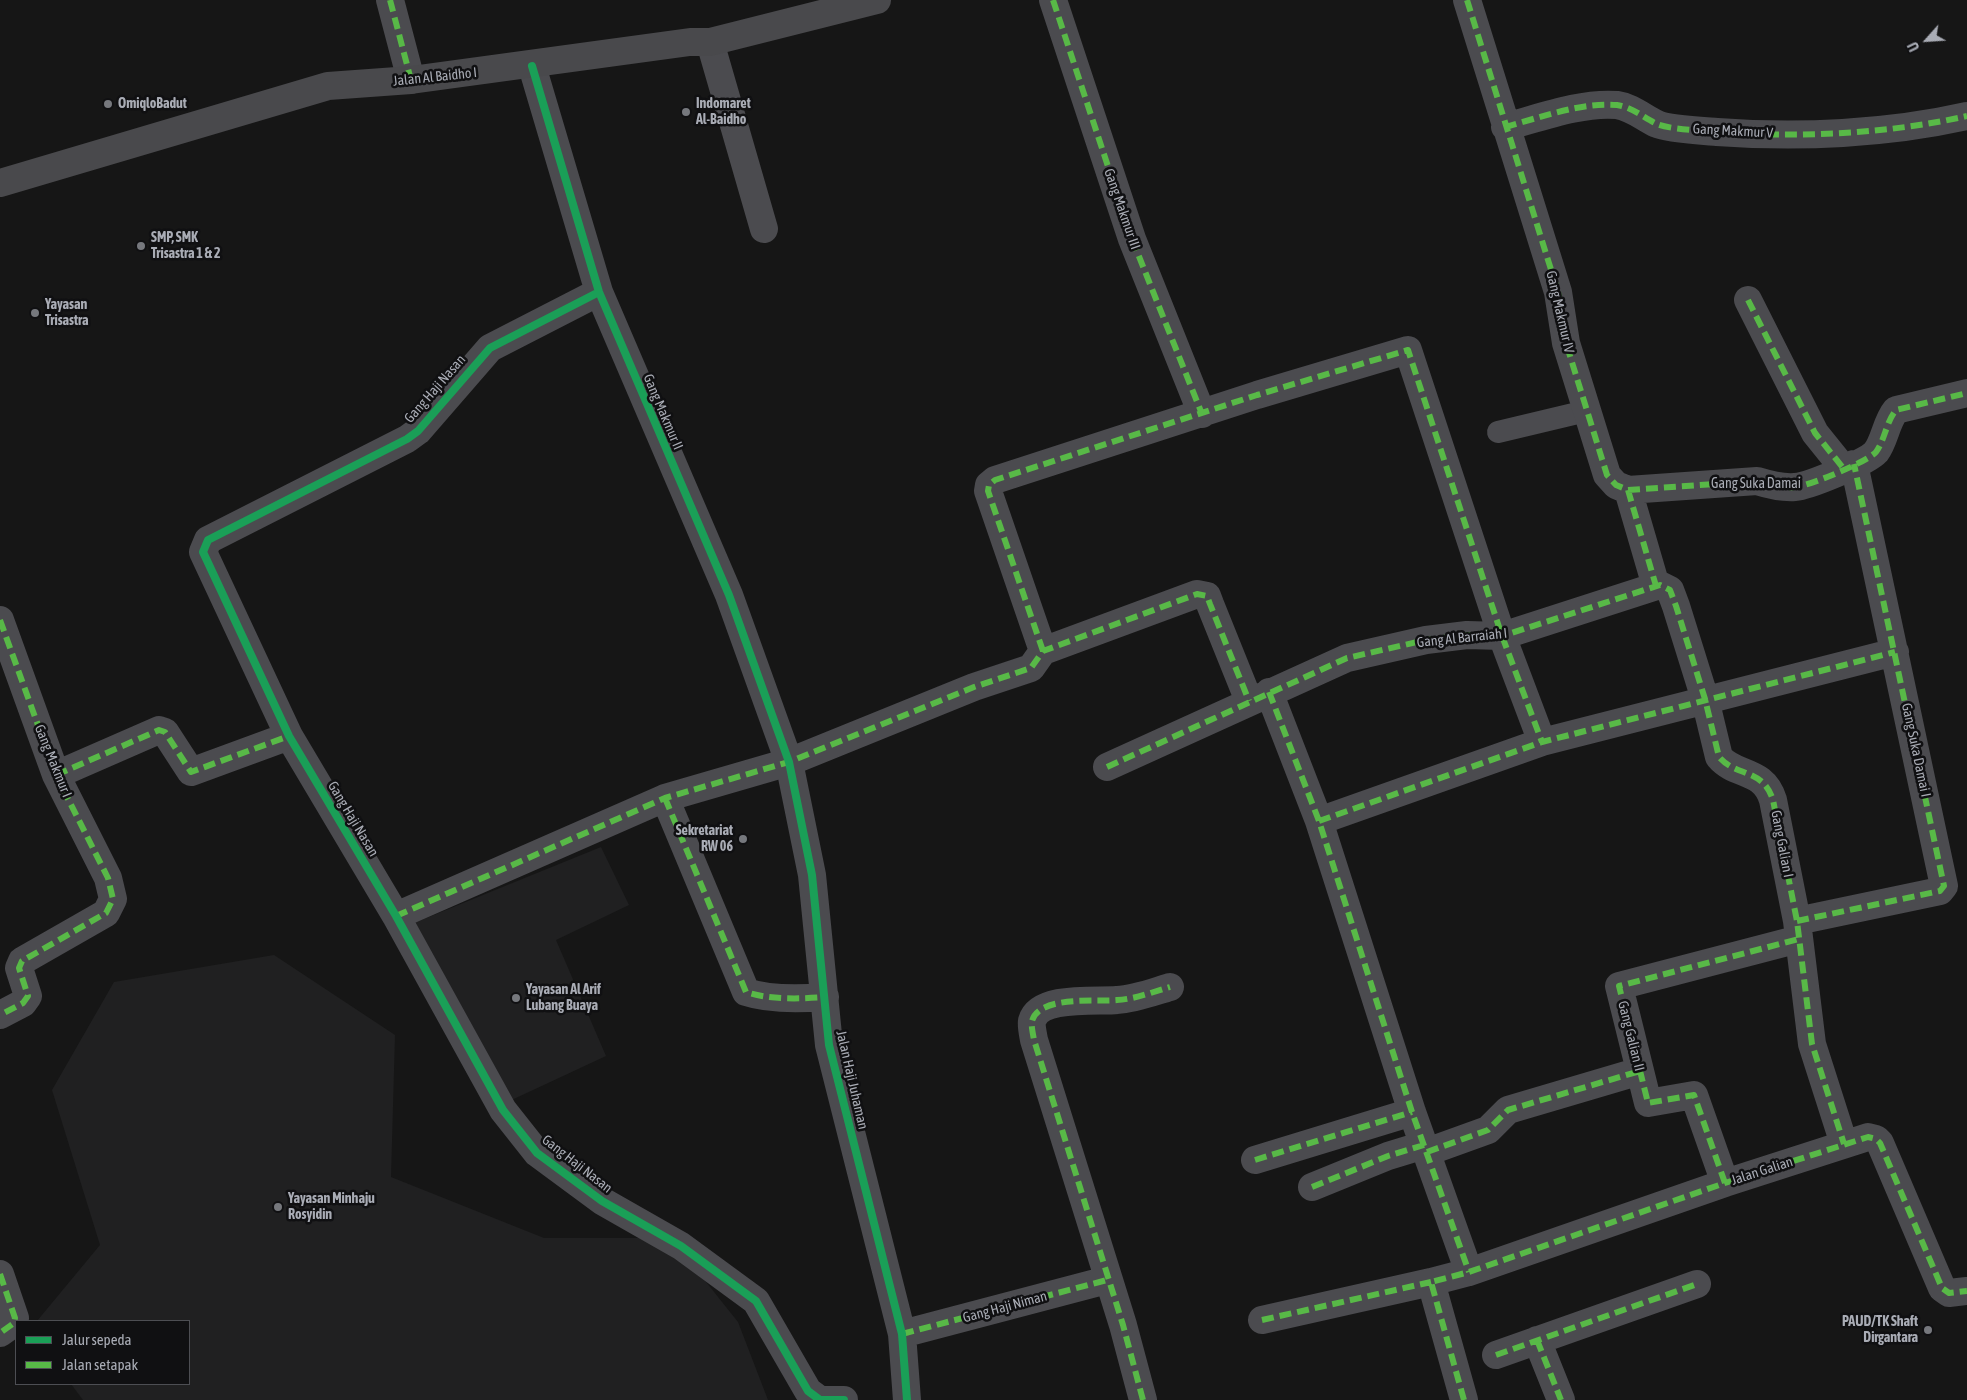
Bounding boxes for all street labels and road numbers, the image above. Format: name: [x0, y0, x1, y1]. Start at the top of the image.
street label: Jalan Al Baidho I: [392, 64, 478, 90]
street label: Gang Makmur V: [1692, 121, 1774, 141]
street label: Gang Makmur III: [1100, 166, 1144, 252]
street label: Gang Makmur IV: [1542, 269, 1578, 355]
street label: Gang Haji Nasan: [401, 352, 469, 426]
street label: Gang Makmur II: [639, 372, 687, 452]
street label: Gang Suka Damai: [1711, 476, 1801, 492]
street label: Gang Al Barraiah I: [1416, 625, 1508, 651]
street label: Gang Suka Damai I: [1898, 702, 1934, 798]
street label: Gang Makmur I: [31, 722, 75, 800]
street label: Gang Haji Nasan: [324, 778, 382, 860]
street label: Gang Galian I: [1767, 809, 1797, 879]
street label: Gang Galian II: [1614, 999, 1648, 1073]
street label: Jalan Haji Juhaman: [832, 1029, 872, 1131]
street label: Gang Haji Nasan: [538, 1131, 616, 1197]
street label: Jalan Galian: [1729, 1153, 1795, 1189]
street label: Gang Haji Niman: [961, 1288, 1049, 1326]

